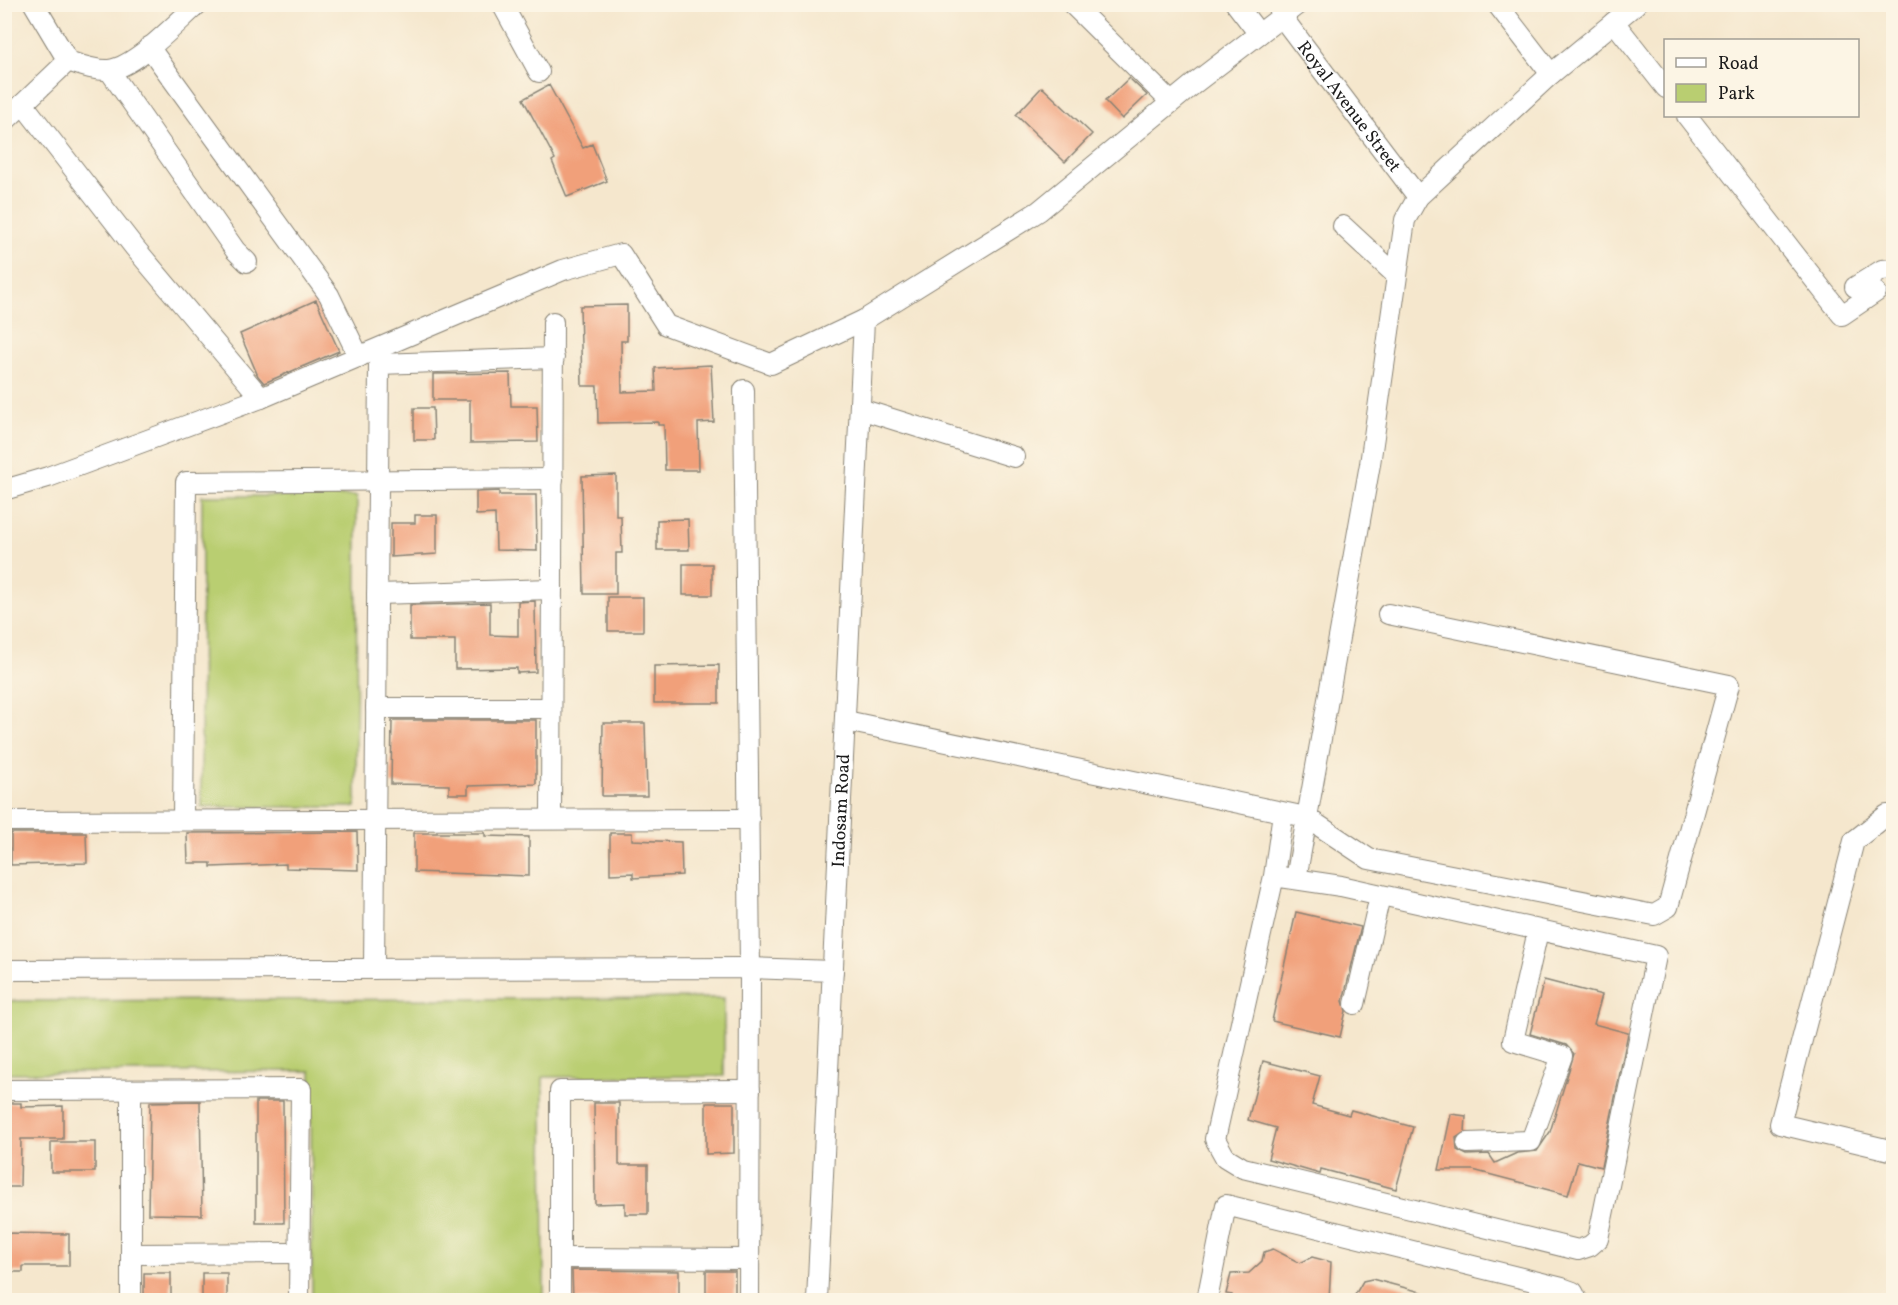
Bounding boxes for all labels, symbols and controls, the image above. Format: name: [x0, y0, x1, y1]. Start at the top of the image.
street label: Royal Avenue Street: [1290, 36, 1406, 178]
legend: [1664, 39, 1859, 117]
text: Road: [1718, 52, 1759, 77]
text: Park: [1718, 82, 1755, 107]
street label: Indosam Road: [827, 753, 857, 868]

